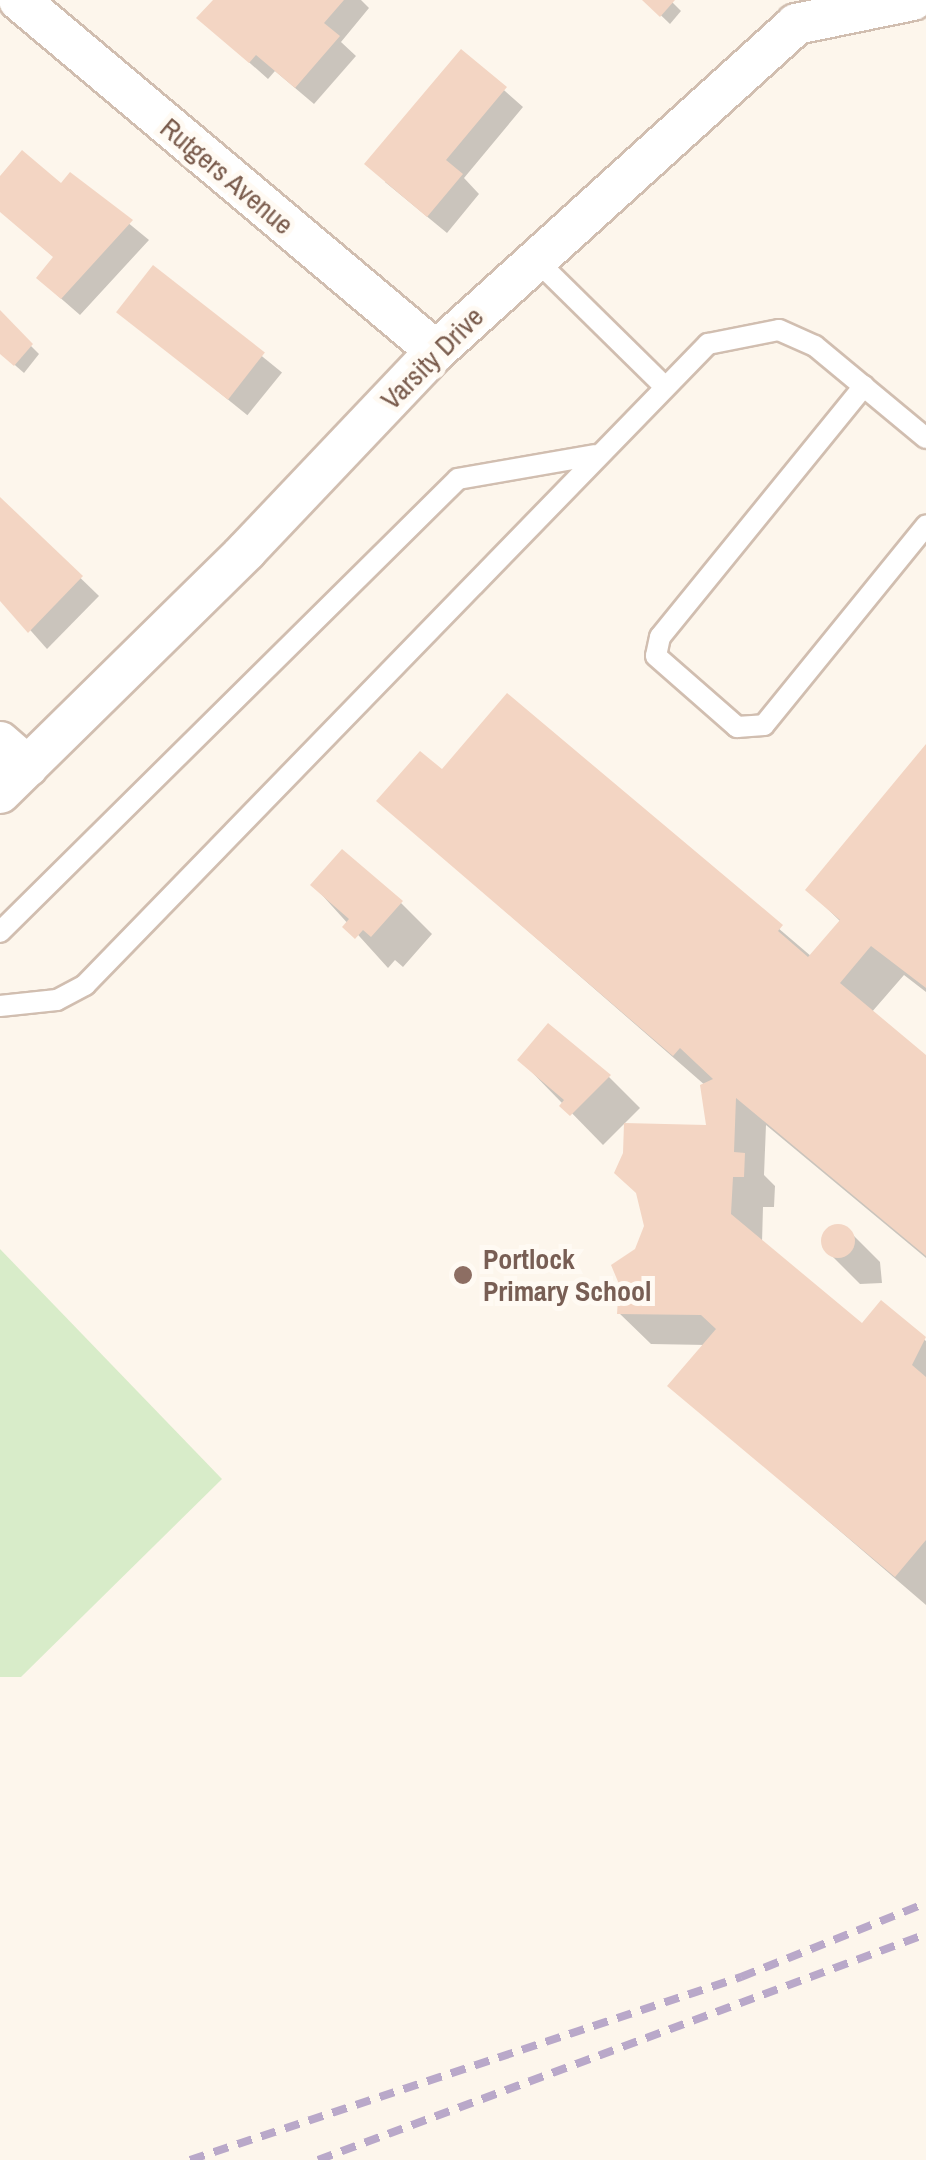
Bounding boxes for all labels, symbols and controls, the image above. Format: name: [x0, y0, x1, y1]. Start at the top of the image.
street label: Rutgers Avenue: [153, 110, 301, 242]
street label: Varsity Drive: [374, 300, 490, 416]
place label: Portlock Primary School: [483, 1242, 651, 1308]
marker: Portlock Primary School: [452, 1264, 474, 1286]

